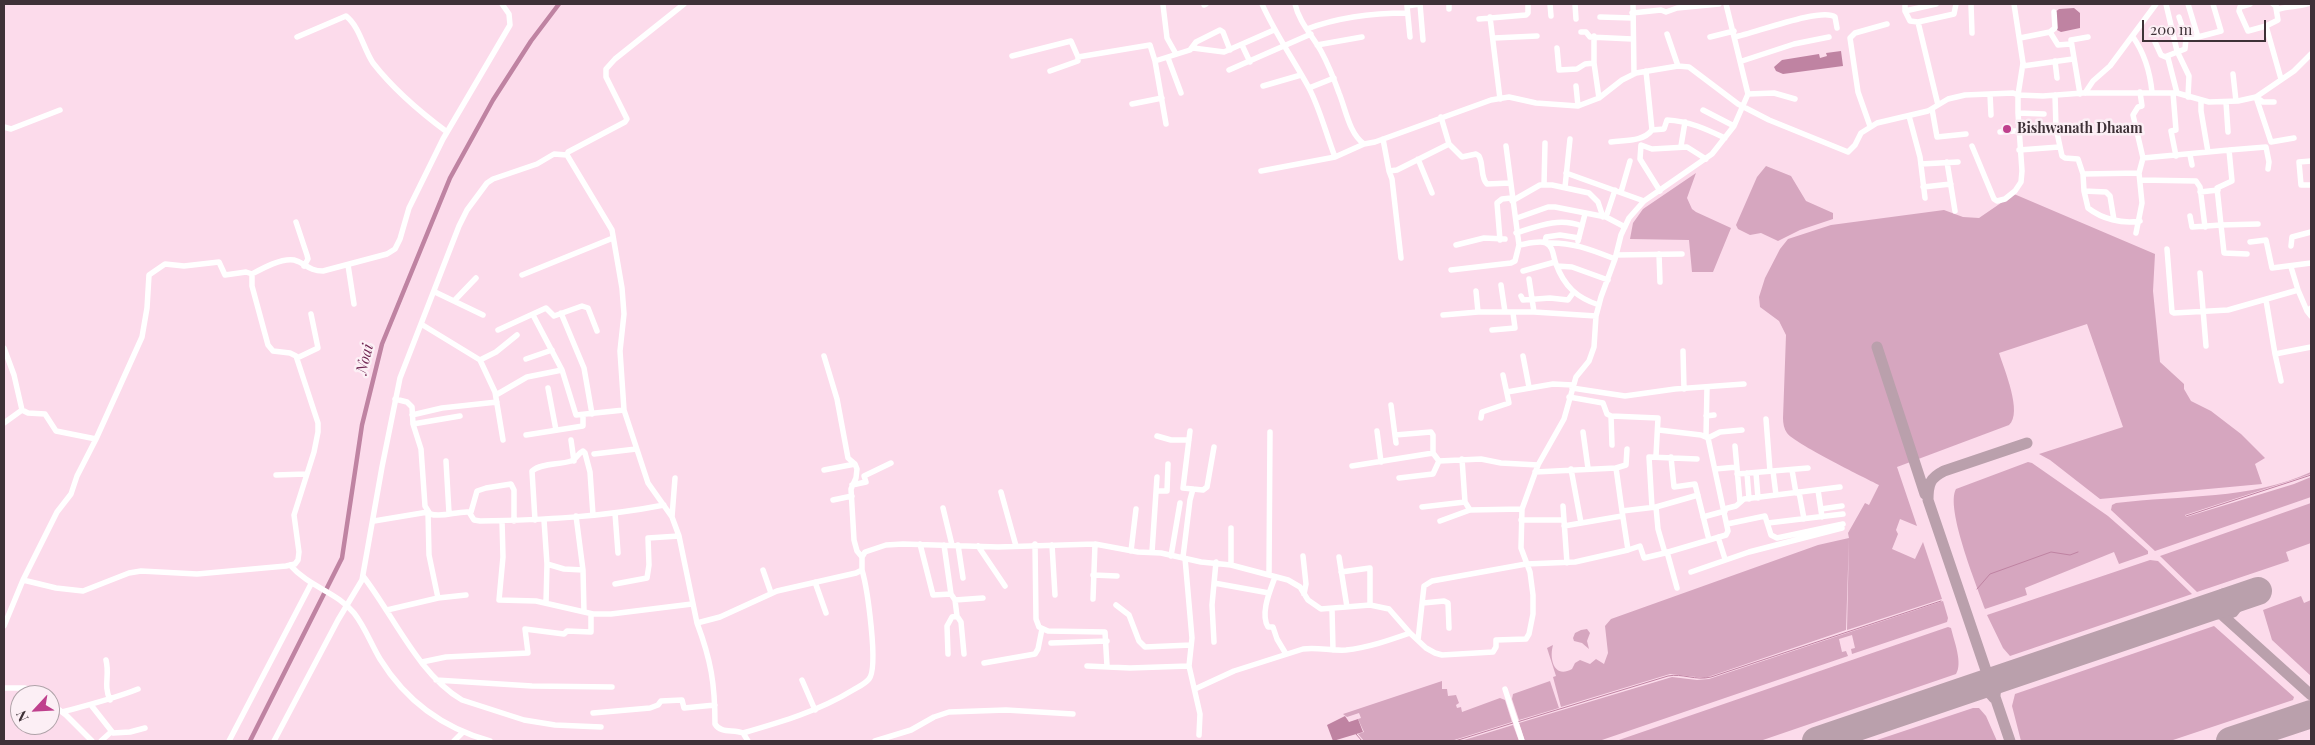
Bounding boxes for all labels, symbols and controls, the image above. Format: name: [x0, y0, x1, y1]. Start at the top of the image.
scale bar: [2145, 10, 2269, 42]
text: 200 m: [2150, 19, 2192, 39]
place label: Bishwanath Dhaam: [2017, 121, 2143, 137]
marker: Bishwanath Dhaam: [2001, 123, 2013, 135]
water label: Noai: [353, 342, 377, 376]
north arrow: [10, 685, 60, 735]
text: N: [11, 708, 33, 725]

